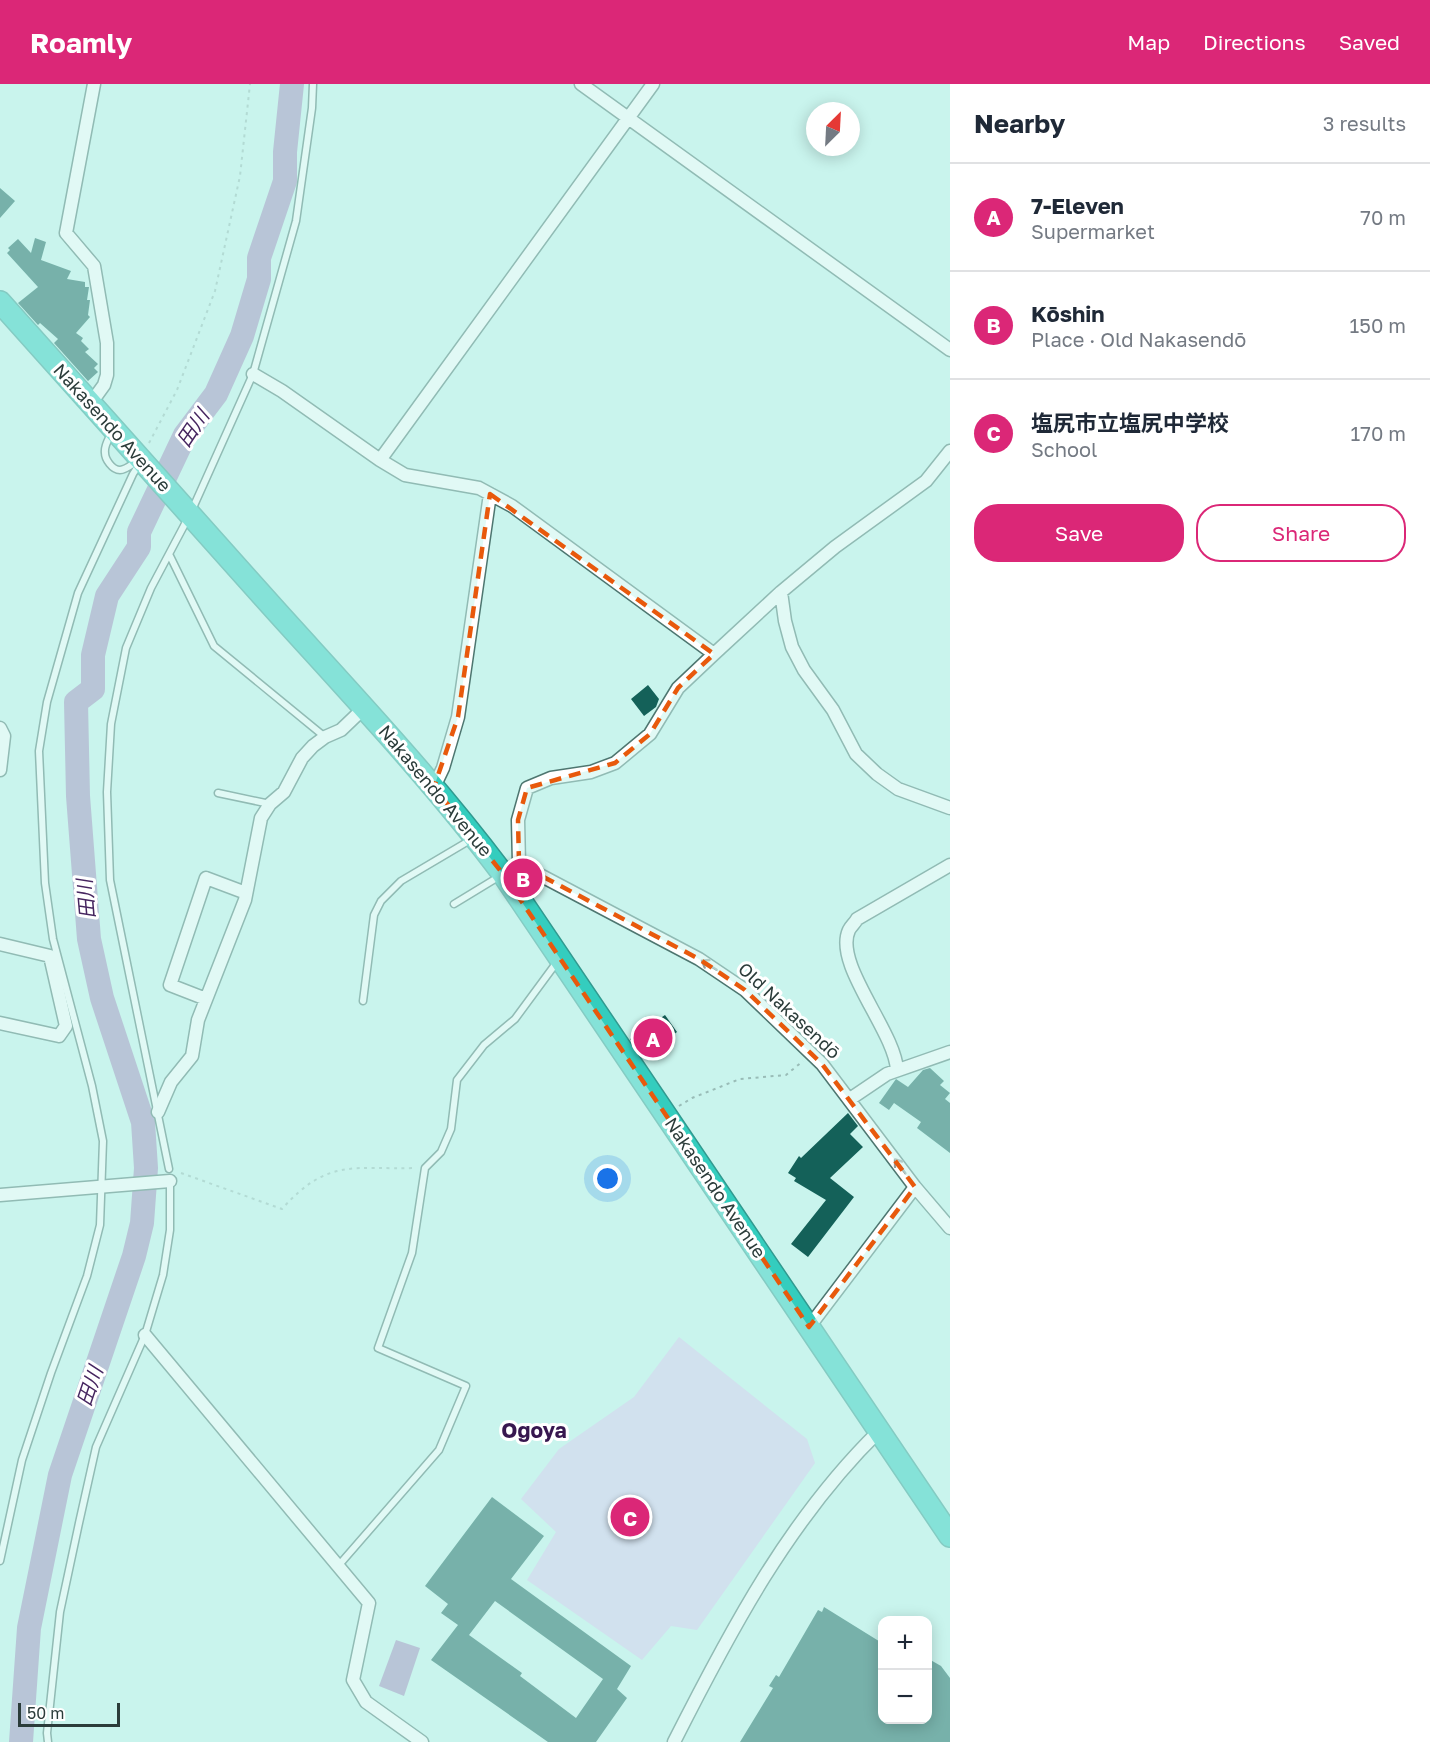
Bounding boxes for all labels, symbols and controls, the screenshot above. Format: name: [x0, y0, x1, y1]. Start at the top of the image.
text: Roamly: [30, 26, 132, 59]
text: Map: [1127, 29, 1170, 55]
text: Directions: [1203, 29, 1306, 55]
text: Saved: [1339, 29, 1400, 55]
north arrow: [806, 102, 860, 156]
text: Nearby: [974, 108, 1065, 139]
text: 3 results: [1323, 111, 1406, 135]
text: 7-Eleven: [1031, 192, 1124, 219]
text: A: [986, 205, 1001, 229]
text: 70 m: [1360, 205, 1406, 229]
text: Supermarket: [1031, 219, 1155, 243]
text: Kōshin: [1031, 300, 1105, 327]
text: B: [986, 313, 1001, 337]
text: 150 m: [1350, 313, 1406, 337]
text: Place · Old Nakasendō: [1031, 327, 1246, 351]
street label: Nakasendo Avenue: [49, 359, 176, 496]
water label: 田川: [171, 402, 214, 451]
text: 塩尻市立塩尻中学校: [1031, 409, 1229, 436]
text: C: [986, 421, 1001, 445]
text: 170 m: [1351, 421, 1406, 445]
text: School: [1031, 437, 1097, 461]
button: Save: [974, 504, 1184, 562]
button: Share: [1196, 504, 1406, 562]
street label: Nakasendo Avenue: [374, 720, 497, 861]
pin: B: [504, 856, 542, 900]
water label: 田川: [71, 876, 99, 920]
street label: Old Nakasendō: [734, 957, 845, 1063]
one-way arrow: [701, 959, 718, 971]
pin: A: [634, 1016, 672, 1060]
street label: Nakasendo Avenue: [661, 1113, 771, 1262]
one-way arrow: [894, 1159, 906, 1175]
your location: [593, 1164, 622, 1193]
water label: 田川: [71, 1361, 108, 1408]
district label: Ogoya: [501, 1417, 567, 1443]
pin: C: [610, 1494, 650, 1540]
map controls: [878, 1616, 932, 1724]
button: +: [878, 1616, 932, 1670]
button: −: [878, 1670, 932, 1724]
scale bar: [18, 1700, 120, 1728]
text: 50 m: [27, 1703, 64, 1723]

